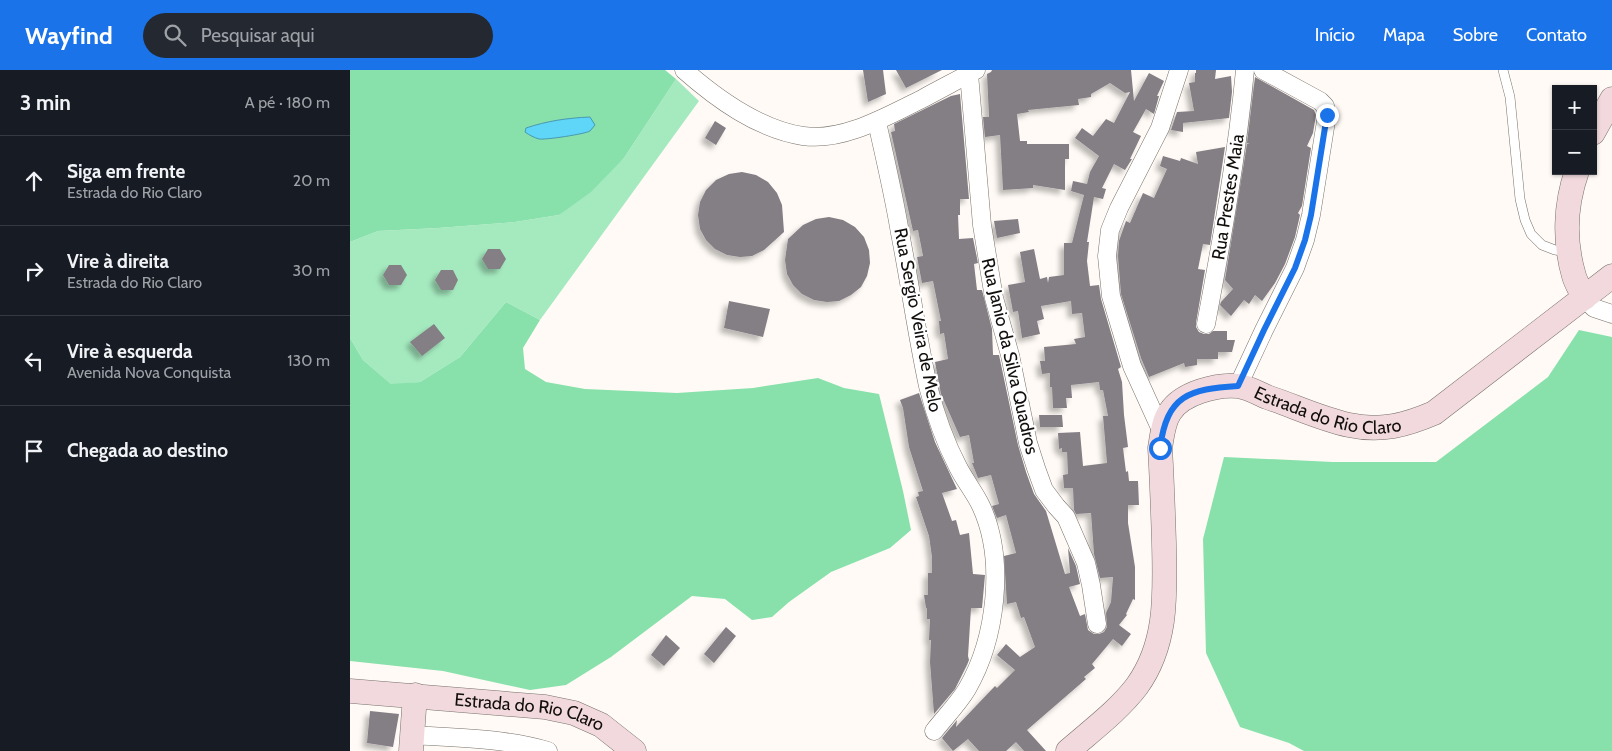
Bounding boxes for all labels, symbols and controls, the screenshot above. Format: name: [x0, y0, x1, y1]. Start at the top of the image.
search box: [143, 13, 493, 58]
text: Wayfind: [25, 21, 113, 50]
icon: search: [161, 21, 189, 49]
text: Pesquisar aqui: [201, 24, 314, 47]
text: Início: [1315, 24, 1355, 46]
text: Mapa: [1383, 24, 1425, 46]
text: Sobre: [1453, 24, 1498, 46]
text: Contato: [1526, 24, 1587, 46]
map controls: [1552, 85, 1597, 175]
button: +: [1552, 85, 1597, 130]
text: 3 min: [20, 90, 71, 115]
text: A pé · 180 m: [245, 93, 330, 112]
route end: [1316, 104, 1339, 127]
button: −: [1552, 130, 1597, 175]
street label: Rua Prestes Maia: [1207, 132, 1249, 262]
text: Siga em frente: [67, 160, 185, 183]
icon: ahead: [20, 167, 48, 195]
text: 20 m: [293, 171, 330, 190]
text: Estrada do Rio Claro: [67, 183, 202, 202]
street label: Rua Sergio Veira de Melo: [889, 226, 947, 414]
text: Vire à direita: [67, 250, 169, 273]
street label: Rua Janio da Silva Quadros: [977, 256, 1043, 456]
icon: right: [20, 257, 48, 285]
text: 30 m: [293, 261, 330, 280]
text: Estrada do Rio Claro: [67, 273, 202, 292]
text: Vire à esquerda: [67, 340, 193, 363]
icon: left: [20, 347, 48, 375]
text: 130 m: [287, 351, 330, 370]
text: Avenida Nova Conquista: [67, 363, 231, 382]
street label: Estrada do Rio Claro: [1251, 382, 1403, 439]
icon: arrive: [20, 437, 48, 465]
route start: [1149, 437, 1172, 460]
text: Chegada ao destino: [67, 439, 228, 462]
street label: Estrada do Rio Claro: [454, 689, 608, 736]

